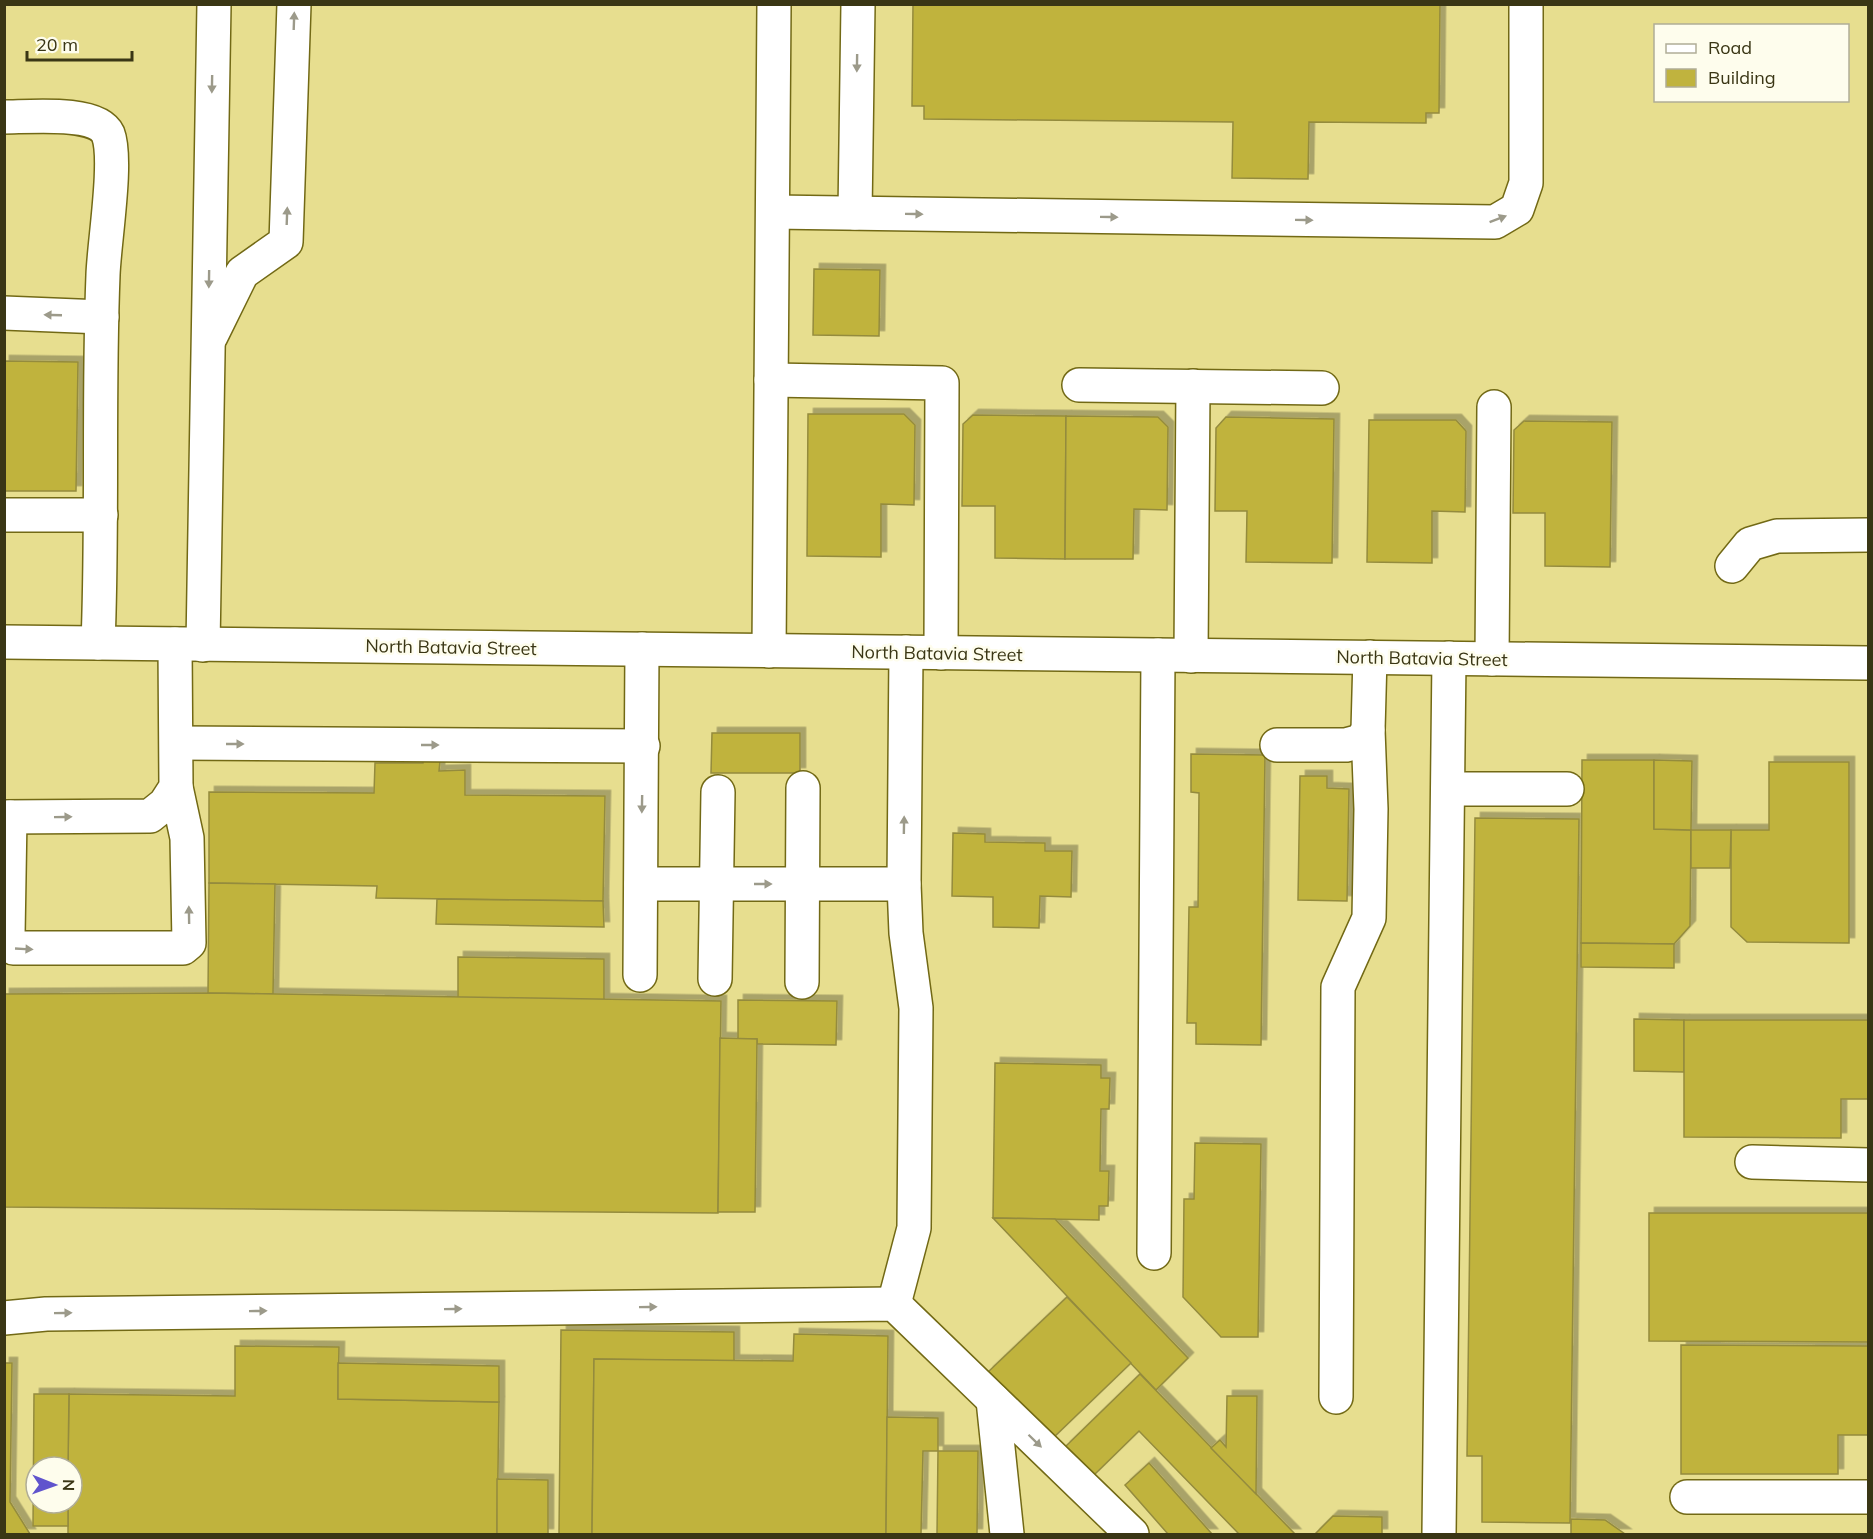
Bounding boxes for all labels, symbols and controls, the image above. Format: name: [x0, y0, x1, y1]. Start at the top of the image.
one-way arrow: [289, 12, 298, 31]
scale bar: [27, 24, 132, 62]
legend: [1654, 24, 1849, 102]
text: 20 m: [36, 33, 78, 56]
text: Road: [1708, 36, 1752, 59]
one-way arrow: [852, 53, 862, 72]
text: Building: [1708, 66, 1776, 89]
one-way arrow: [208, 74, 217, 93]
one-way arrow: [282, 207, 291, 226]
one-way arrow: [904, 209, 923, 219]
one-way arrow: [1099, 212, 1118, 222]
one-way arrow: [1489, 213, 1507, 223]
one-way arrow: [1294, 215, 1313, 224]
one-way arrow: [204, 269, 213, 288]
one-way arrow: [44, 310, 63, 320]
street label: North Batavia Street: [365, 634, 537, 660]
street label: North Batavia Street: [851, 640, 1023, 666]
street label: North Batavia Street: [1336, 645, 1508, 671]
one-way arrow: [226, 739, 245, 749]
one-way arrow: [421, 740, 440, 750]
one-way arrow: [637, 795, 647, 814]
one-way arrow: [53, 812, 72, 822]
one-way arrow: [899, 816, 909, 835]
one-way arrow: [753, 879, 772, 889]
one-way arrow: [184, 906, 193, 925]
one-way arrow: [14, 944, 33, 954]
one-way arrow: [638, 1302, 657, 1312]
one-way arrow: [443, 1304, 462, 1314]
one-way arrow: [248, 1306, 267, 1316]
one-way arrow: [53, 1309, 72, 1318]
one-way arrow: [1027, 1433, 1041, 1447]
north arrow: [24, 1455, 84, 1515]
text: N: [59, 1479, 79, 1491]

